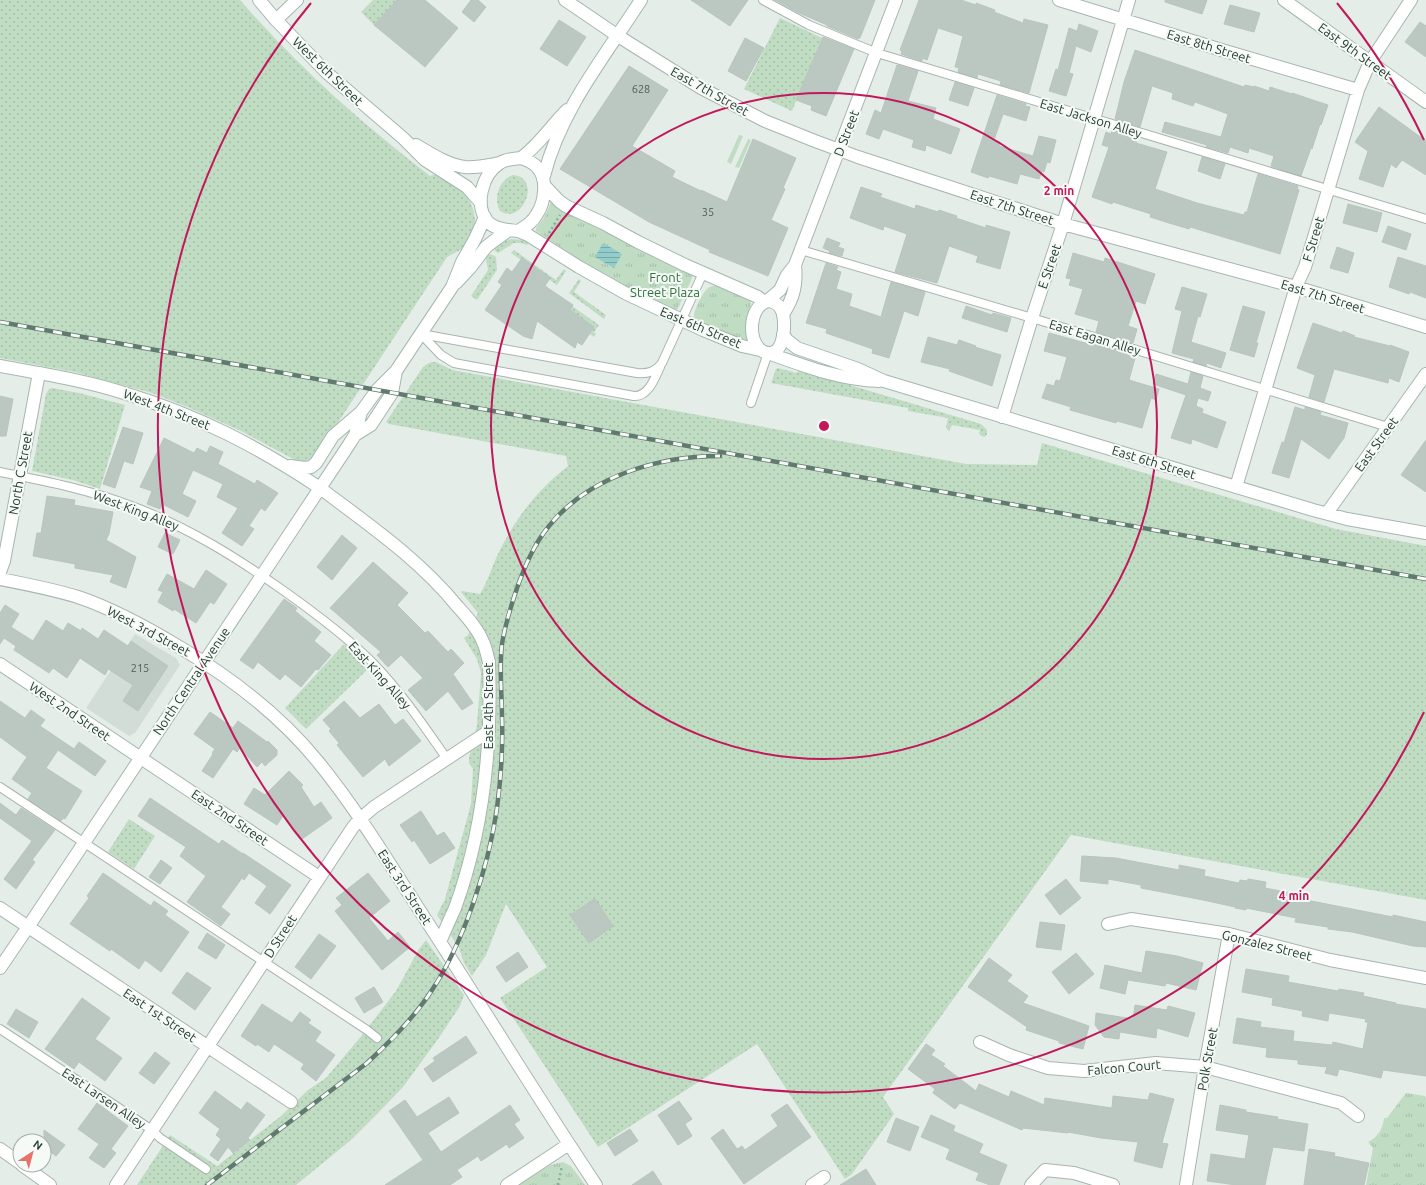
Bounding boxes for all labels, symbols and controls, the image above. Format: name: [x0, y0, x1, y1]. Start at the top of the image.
street label: East 9th Street: [1316, 20, 1394, 82]
street label: East 8th Street: [1165, 27, 1253, 65]
street label: West 6th Street: [290, 34, 366, 108]
street label: East 7th Street: [669, 64, 751, 118]
house number: 628: [632, 83, 650, 95]
street label: East Jackson Alley: [1038, 96, 1144, 140]
street label: D Street: [831, 108, 861, 158]
text: 2 min: [1044, 184, 1074, 197]
street label: East 7th Street: [969, 187, 1055, 227]
house number: 35: [702, 206, 714, 218]
street label: F Street: [1300, 215, 1326, 263]
street label: E Street: [1035, 242, 1063, 290]
park label: Front Street Plaza: [630, 270, 700, 299]
street label: East 7th Street: [1279, 277, 1367, 315]
street label: East 6th Street: [658, 304, 744, 350]
street label: East Eagan Alley: [1048, 316, 1142, 358]
street label: West 4th Street: [122, 386, 212, 432]
street label: East Street: [1352, 414, 1400, 474]
centre of rings: [817, 419, 831, 433]
street label: North C Street: [6, 430, 34, 516]
street label: East 6th Street: [1110, 443, 1198, 481]
street label: West King Alley: [91, 487, 181, 533]
street label: West 3rd Street: [105, 603, 193, 659]
street label: North Central Avenue: [150, 625, 232, 737]
street label: East King Alley: [346, 639, 414, 711]
house number: 215: [131, 662, 149, 674]
street label: East 4th Street: [481, 663, 495, 749]
street label: West 2nd Street: [27, 679, 113, 743]
street label: East 2nd Street: [189, 786, 271, 848]
street label: East 3rd Street: [375, 847, 435, 927]
text: 4 min: [1279, 889, 1309, 902]
street label: D Street: [261, 912, 299, 960]
street label: Gonzalez Street: [1221, 927, 1313, 963]
street label: East 1st Street: [121, 985, 199, 1045]
street label: Polk Street: [1195, 1026, 1219, 1092]
street label: Falcon Court: [1087, 1057, 1161, 1077]
street label: East Larsen Alley: [60, 1065, 148, 1131]
north arrow: [12, 1133, 52, 1173]
text: N: [31, 1138, 45, 1152]

